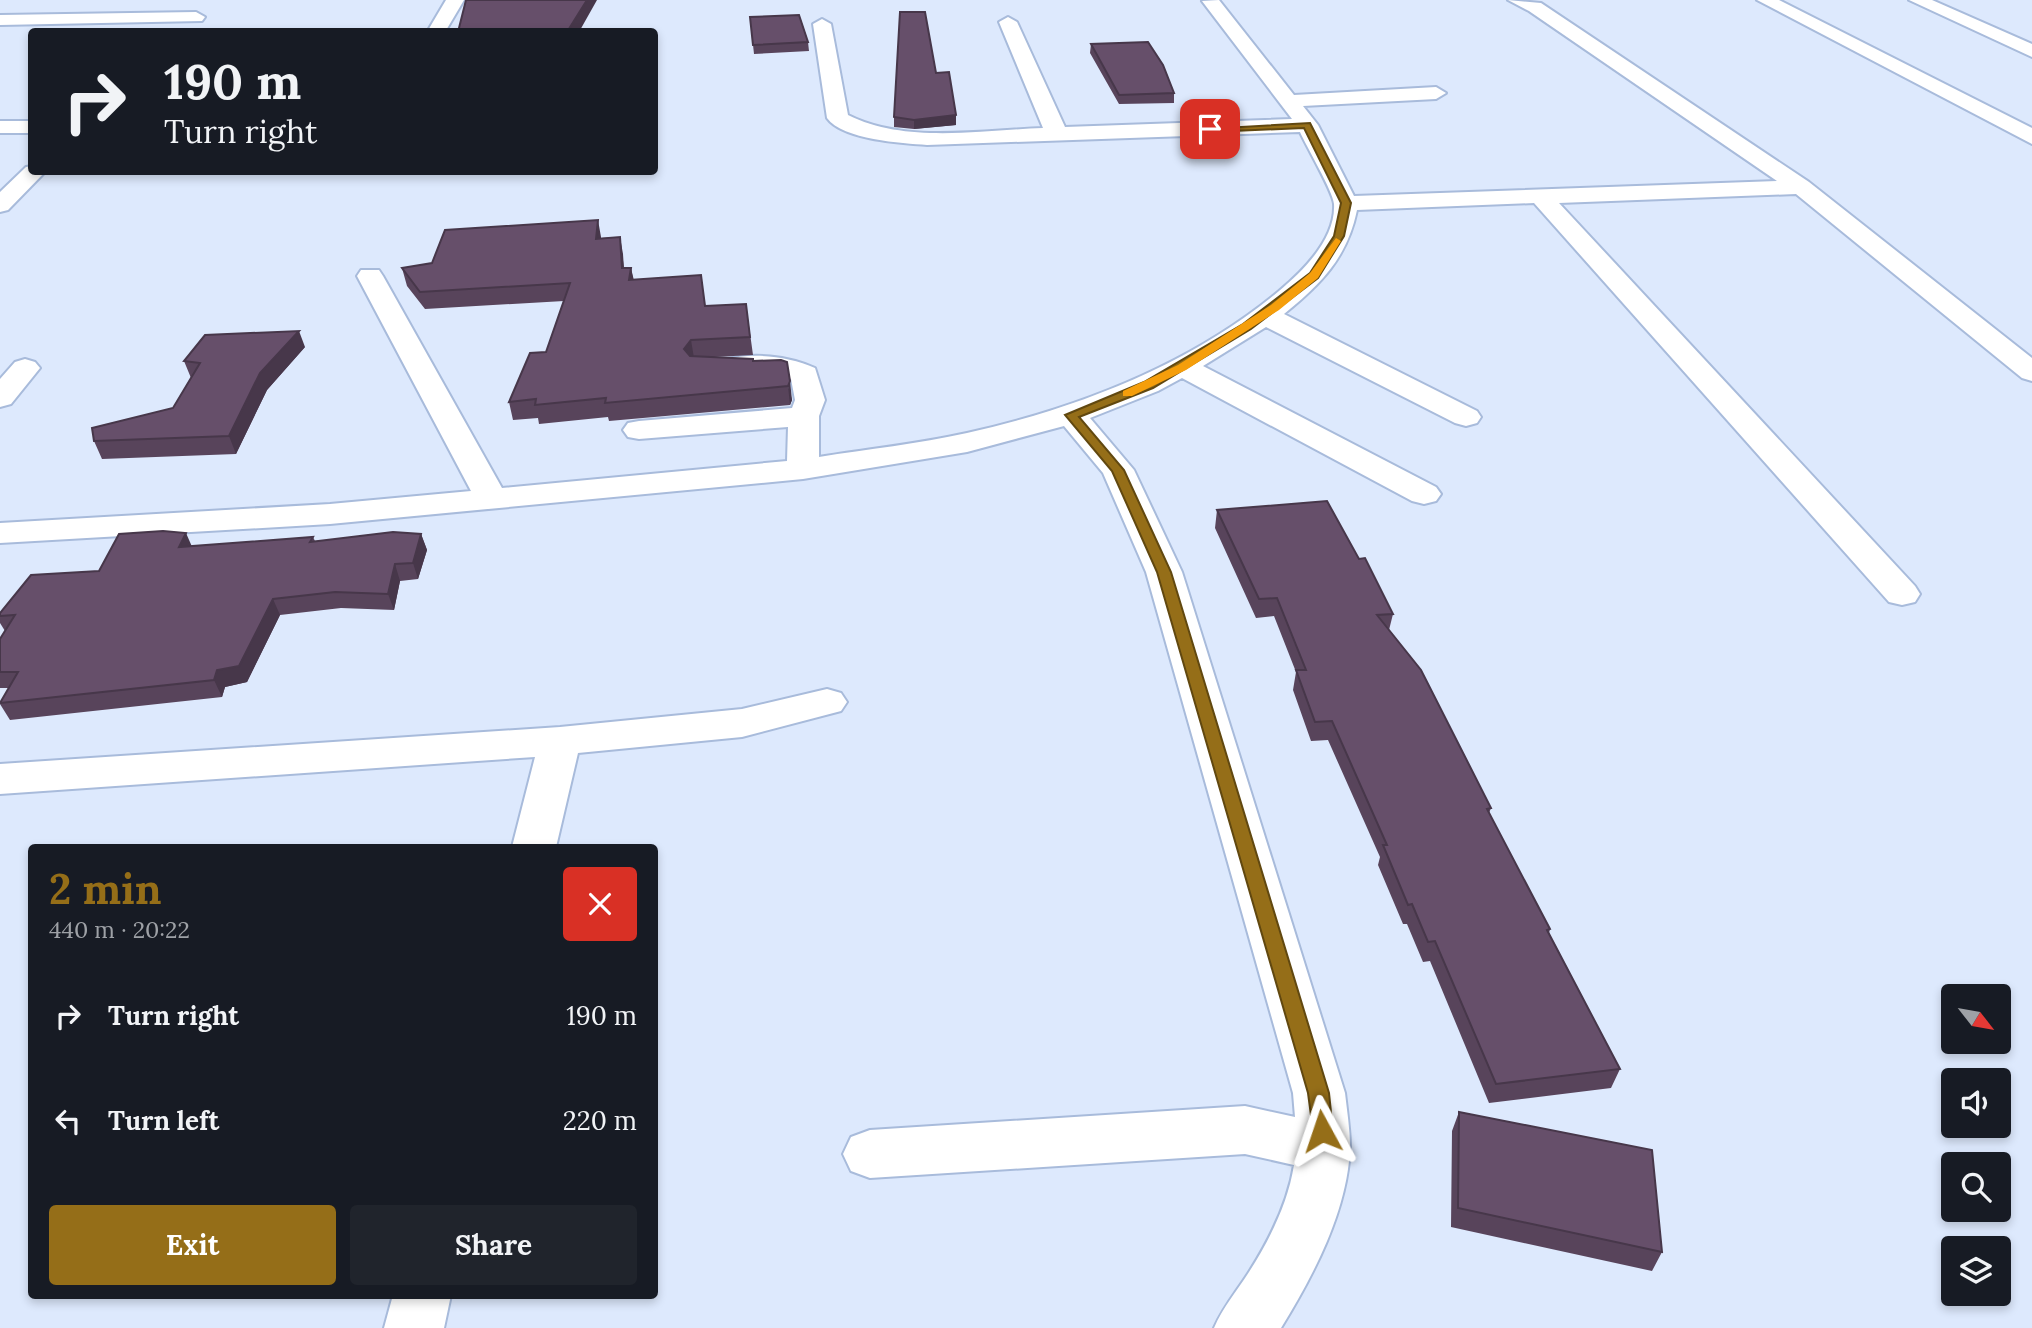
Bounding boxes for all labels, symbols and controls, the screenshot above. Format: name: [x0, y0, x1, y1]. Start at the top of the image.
text: 190 m: [164, 50, 301, 112]
icon: right: [49, 56, 140, 147]
pin: [1180, 99, 1240, 159]
icon: arrive: [1191, 110, 1229, 148]
text: Turn right: [164, 111, 317, 152]
text: 2 min: [49, 862, 162, 916]
button: close: [563, 867, 637, 941]
text: 440 m · 20:22: [49, 915, 190, 944]
north arrow: [1941, 984, 2011, 1054]
map controls: [1941, 984, 2011, 1306]
icon: right: [49, 997, 87, 1035]
text: Turn right: [108, 999, 239, 1032]
text: 190 m: [566, 999, 637, 1032]
button: sound: [1941, 1068, 2011, 1138]
position arrow: [1285, 1094, 1359, 1168]
icon: left: [49, 1102, 87, 1140]
text: Turn left: [108, 1104, 219, 1137]
text: 220 m: [563, 1104, 637, 1137]
button: search: [1941, 1152, 2011, 1222]
button: Exit: [49, 1205, 336, 1285]
button: Share: [350, 1205, 637, 1285]
button: layers: [1941, 1236, 2011, 1306]

